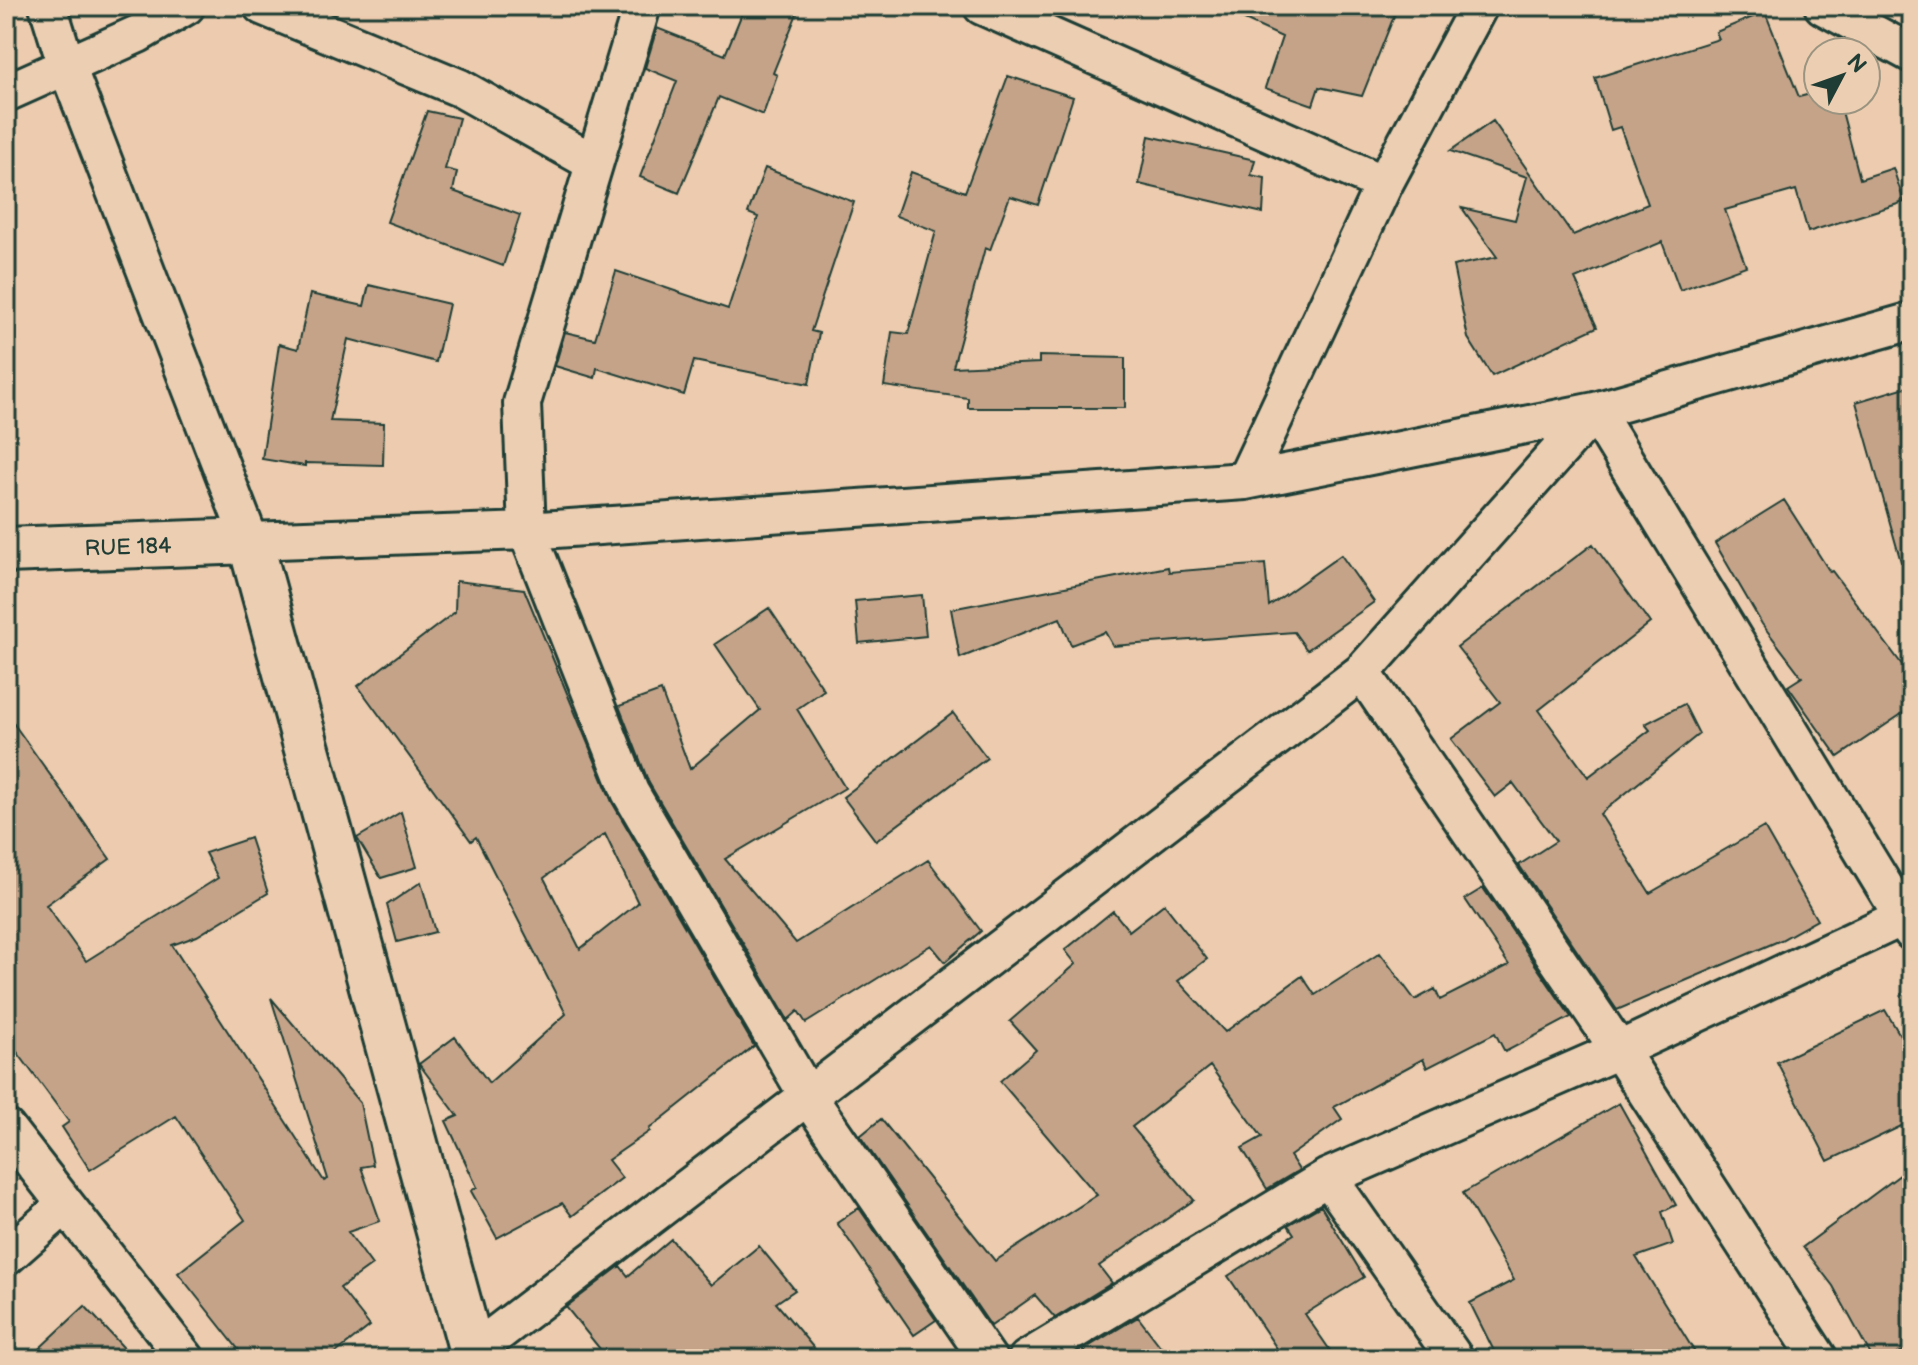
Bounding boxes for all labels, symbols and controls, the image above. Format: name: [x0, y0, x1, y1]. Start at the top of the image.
north arrow: [1802, 36, 1882, 116]
text: N: [1840, 49, 1872, 79]
street label: RUE 184: [84, 532, 173, 563]

